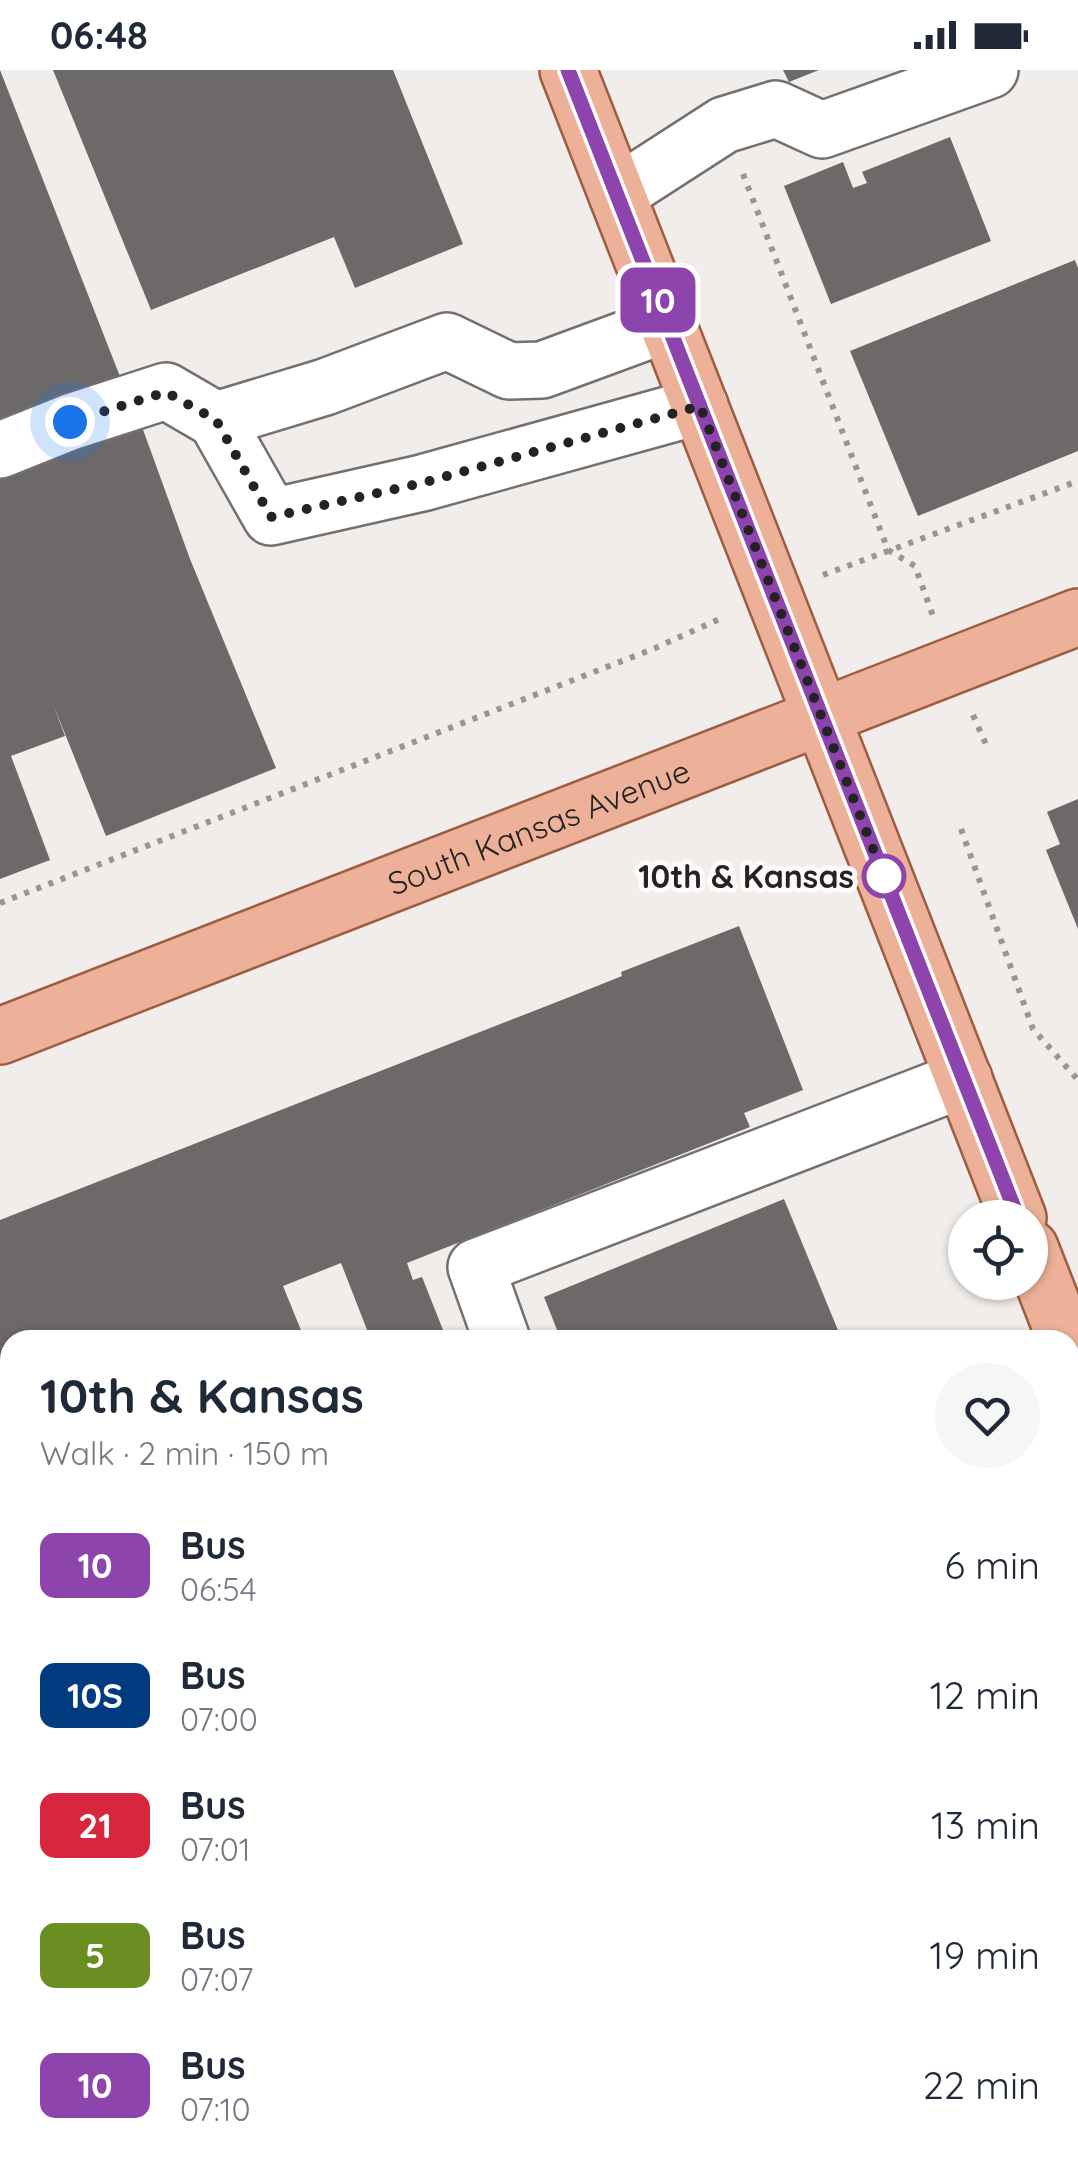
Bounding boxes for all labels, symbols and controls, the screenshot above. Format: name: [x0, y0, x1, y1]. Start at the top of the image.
text: 06:48: [50, 11, 148, 59]
line badge: 10: [613, 268, 703, 332]
text: 10: [640, 278, 676, 322]
your location: [45, 397, 95, 447]
street label: South Kansas Avenue: [382, 750, 695, 903]
marker: 10th & Kansas: [863, 855, 905, 897]
place label: 10th & Kansas: [638, 856, 854, 896]
map controls: [948, 1200, 1048, 1300]
button: locate: [948, 1200, 1048, 1300]
button: heart: [935, 1363, 1040, 1468]
text: 10th & Kansas: [40, 1365, 364, 1425]
text: Walk · 2 min · 150 m: [40, 1433, 329, 1473]
text: Bus: [180, 1521, 246, 1569]
text: 6 min: [944, 1541, 1040, 1589]
text: 10: [77, 1543, 113, 1587]
text: 06:54: [180, 1569, 257, 1609]
text: Bus: [180, 1651, 246, 1699]
text: 12 min: [930, 1671, 1040, 1719]
text: 10S: [67, 1673, 123, 1717]
text: 07:00: [180, 1699, 258, 1739]
text: Bus: [180, 1781, 246, 1829]
text: 13 min: [931, 1801, 1040, 1849]
text: 21: [78, 1803, 112, 1847]
text: 07:01: [180, 1829, 251, 1869]
text: Bus: [180, 1911, 246, 1959]
text: 19 min: [930, 1931, 1040, 1979]
text: 5: [85, 1933, 105, 1977]
text: 07:07: [180, 1959, 253, 1999]
text: Bus: [180, 2041, 246, 2089]
text: 22 min: [923, 2061, 1040, 2109]
text: 10: [77, 2063, 113, 2107]
text: 07:10: [180, 2089, 251, 2129]

